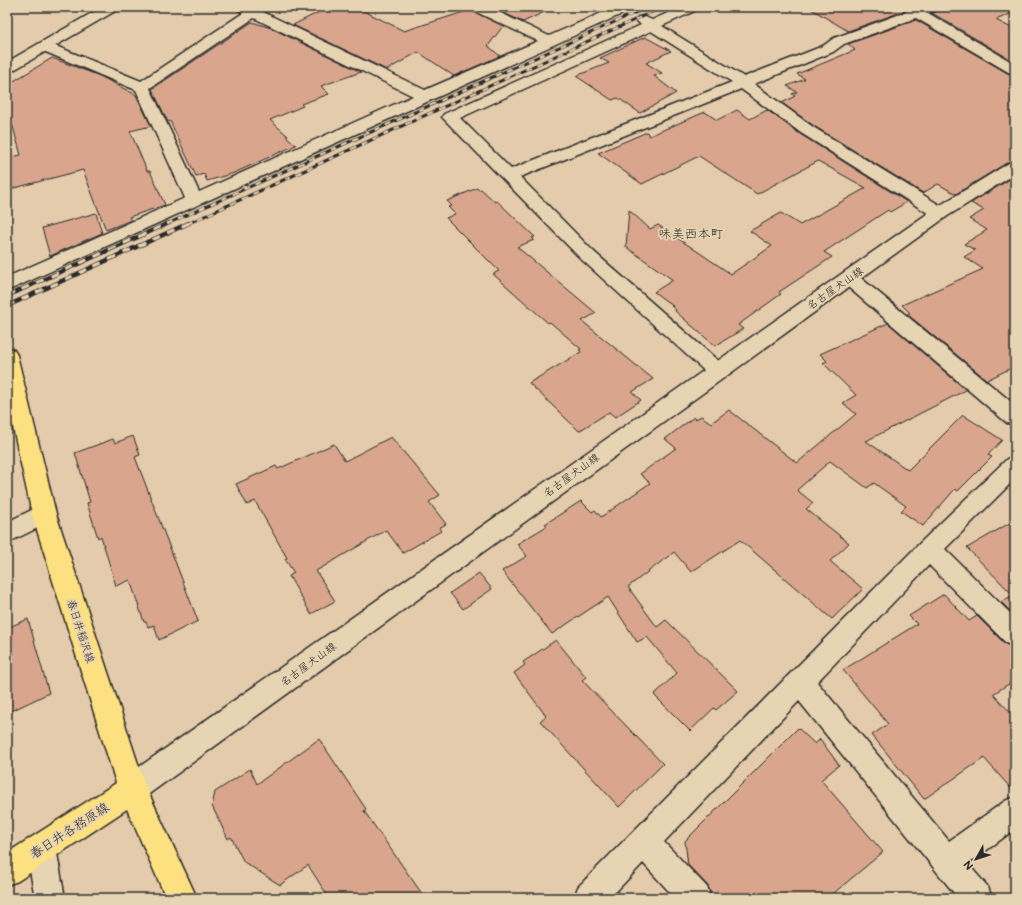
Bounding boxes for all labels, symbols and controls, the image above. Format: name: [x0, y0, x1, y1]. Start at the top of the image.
district label: 味美西本町: [658, 226, 724, 242]
street label: 名古屋犬山線: [805, 264, 866, 313]
street label: 名古屋犬山線: [541, 451, 602, 500]
street label: 春日井稲沢線: [64, 598, 97, 665]
street label: 名古屋犬山線: [278, 640, 339, 689]
street label: 春日井各務原線: [27, 799, 113, 862]
north arrow: [956, 839, 996, 879]
text: N: [961, 858, 976, 872]

